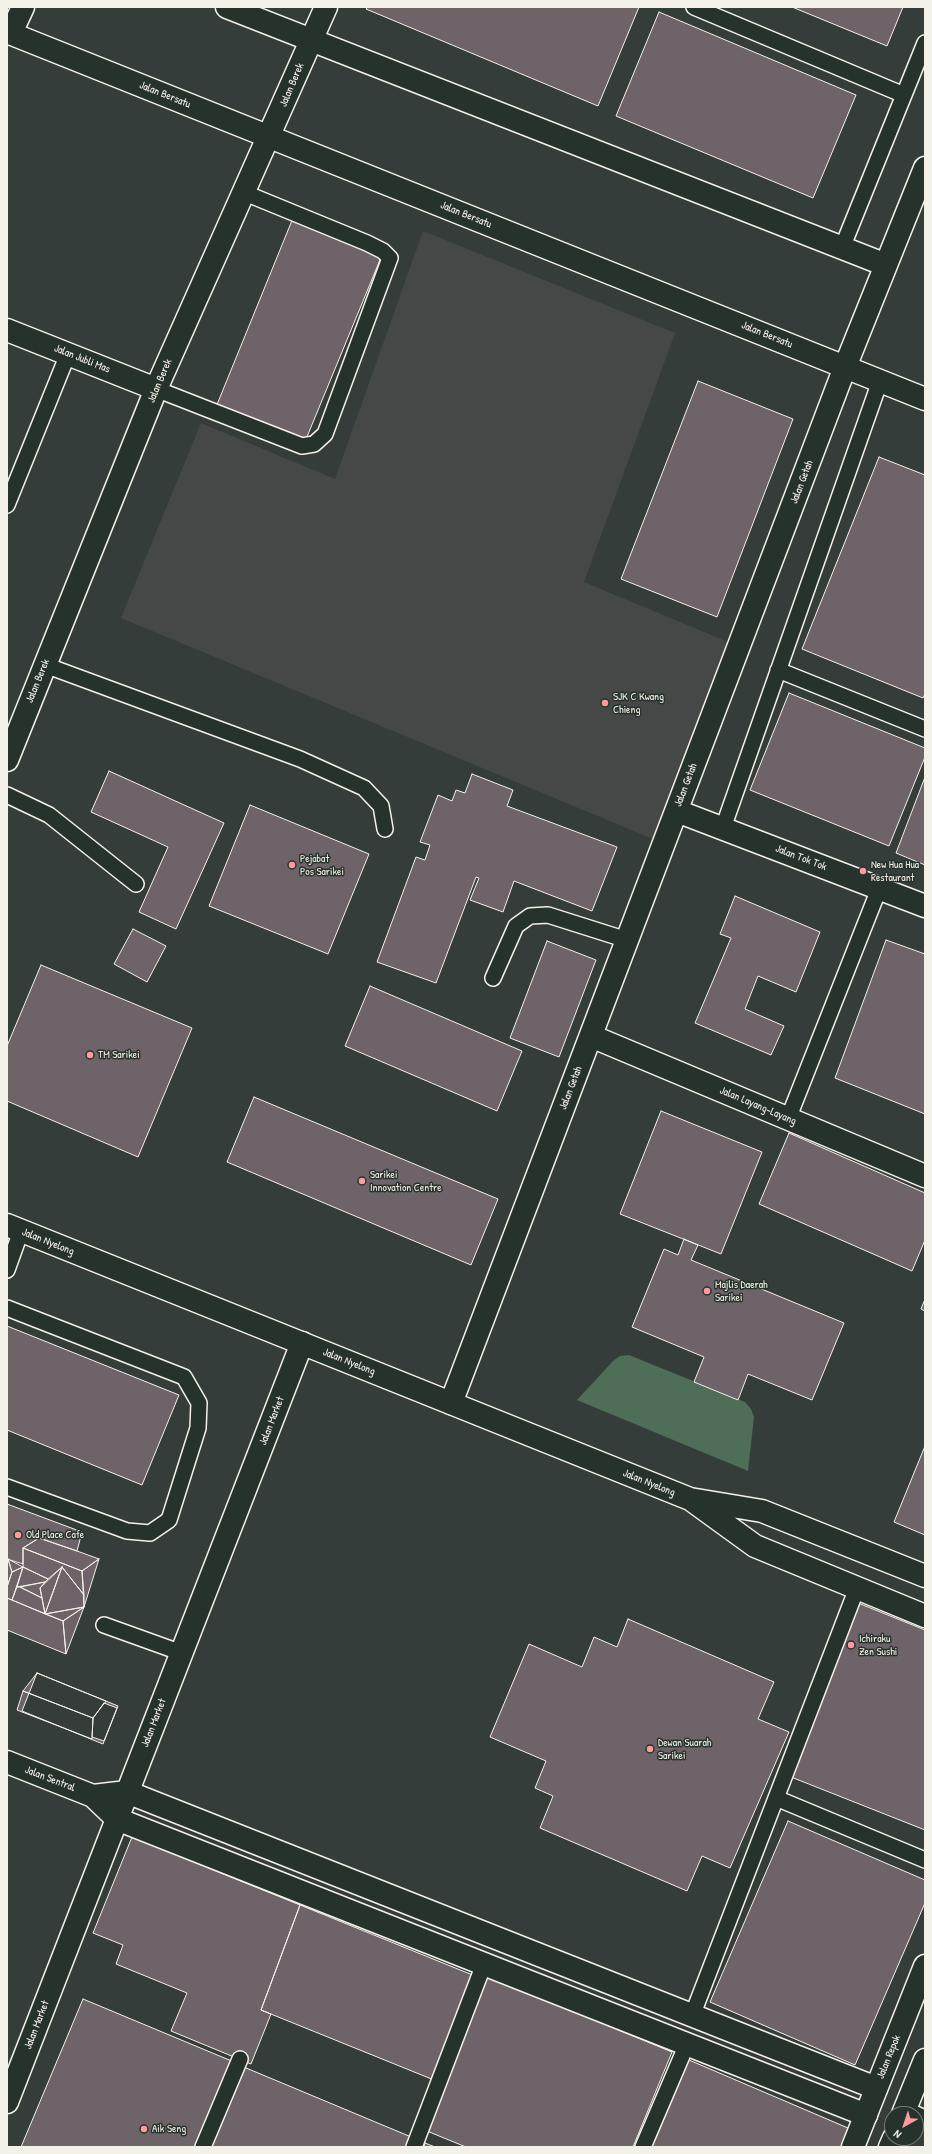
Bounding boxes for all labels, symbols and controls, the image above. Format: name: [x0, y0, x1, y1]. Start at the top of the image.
street label: Jalan Berek: [277, 61, 307, 109]
street label: Jalan Bersatu: [137, 79, 193, 111]
street label: Jalan Bersatu: [438, 199, 494, 231]
street label: Jalan Bersatu: [739, 319, 795, 351]
street label: Jalan Jubli Mas: [52, 342, 112, 376]
street label: Jalan Berek: [145, 357, 175, 405]
street label: Jalan Getah: [788, 458, 816, 506]
street label: Jalan Berek: [23, 657, 53, 705]
place label: SJK C Kwang Chieng: [613, 690, 664, 716]
marker: SJK C Kwang Chieng: [600, 698, 610, 708]
street label: Jalan Getah: [672, 761, 700, 809]
street label: Jalan Tok Tok: [773, 842, 829, 874]
place label: Pejabat Pos Sarikei: [300, 852, 344, 878]
place label: New Hua Hua Restaurant: [871, 858, 919, 884]
marker: Pejabat Pos Sarikei: [287, 860, 297, 870]
marker: New Hua Hua Restaurant: [858, 866, 868, 876]
place label: TM Sarikei: [98, 1048, 140, 1062]
marker: TM Sarikei: [85, 1050, 95, 1060]
street label: Jalan Getah: [557, 1064, 585, 1112]
street label: Jalan Layang-Layang: [718, 1084, 798, 1128]
place label: Sarikei Innovation Centre: [370, 1168, 442, 1194]
marker: Sarikei Innovation Centre: [357, 1176, 367, 1186]
street label: Jalan Nyelong: [20, 1226, 76, 1258]
place label: Majlis Daerah Sarikei: [715, 1278, 768, 1304]
marker: Majlis Daerah Sarikei: [702, 1286, 712, 1296]
street label: Jalan Nyelong: [321, 1346, 377, 1378]
street label: Jalan Market: [257, 1395, 287, 1447]
street label: Jalan Nyelong: [621, 1467, 677, 1499]
place label: Old Place Cafe: [26, 1528, 84, 1542]
marker: Old Place Cafe: [13, 1530, 23, 1540]
place label: Ichiraku Zen Sushi: [859, 1632, 897, 1658]
marker: Ichiraku Zen Sushi: [846, 1640, 856, 1650]
street label: Jalan Market: [139, 1697, 169, 1749]
place label: Dewan Suarah Sarikei: [658, 1736, 711, 1762]
marker: Dewan Suarah Sarikei: [645, 1744, 655, 1754]
street label: Jalan Sentral: [23, 1763, 77, 1795]
street label: Jalan Market: [22, 1999, 52, 2051]
street label: Jalan Repok: [874, 2033, 904, 2081]
north arrow: [884, 2106, 924, 2146]
place label: Aik Seng: [152, 2122, 186, 2136]
marker: Aik Seng: [139, 2124, 149, 2134]
text: N: [890, 2127, 904, 2142]

